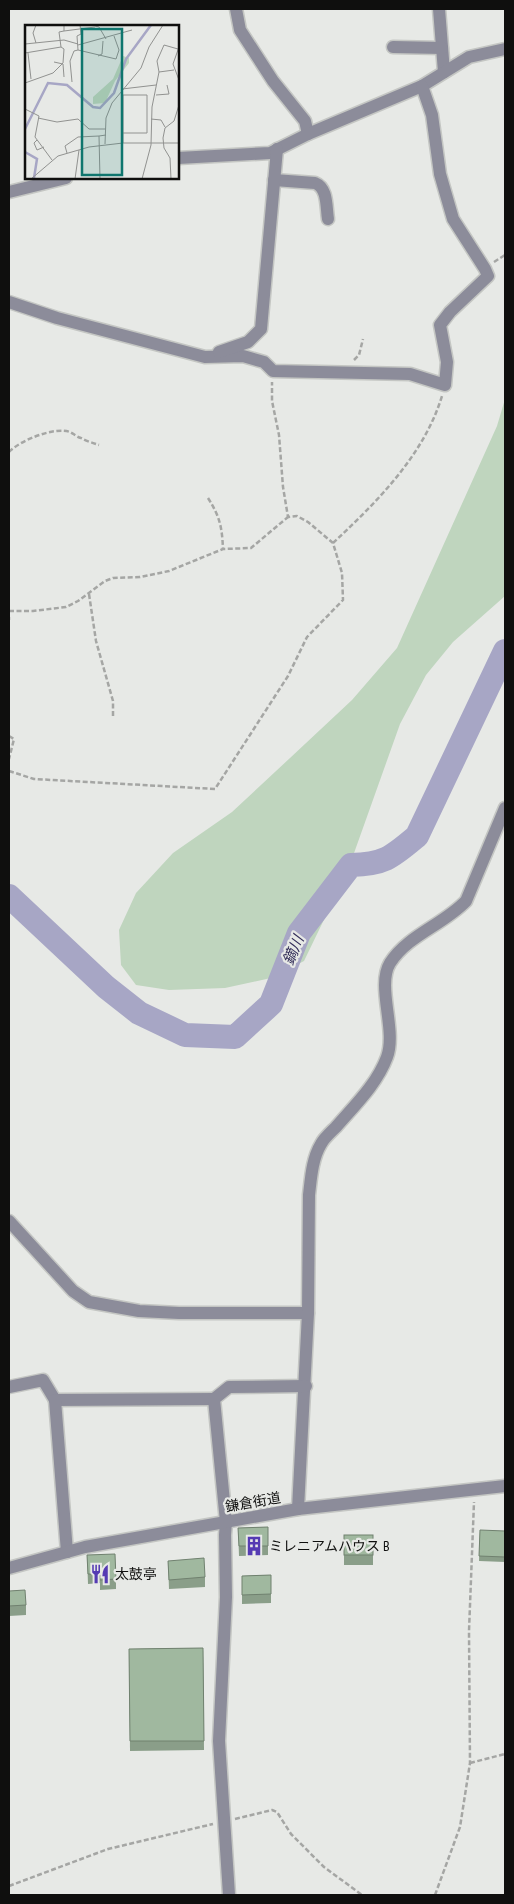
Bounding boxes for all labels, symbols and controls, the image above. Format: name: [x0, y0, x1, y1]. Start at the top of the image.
inset map: [25, 25, 179, 179]
water label: 鏑川: [278, 931, 308, 968]
street label: 鎌倉街道: [224, 1488, 282, 1516]
building icon: ミレニアムハウス B: [243, 1535, 265, 1557]
place label: ミレニアムハウス B: [269, 1537, 390, 1555]
restaurant icon: 太鼓亭: [89, 1563, 111, 1585]
place label: 太鼓亭: [115, 1565, 157, 1583]

